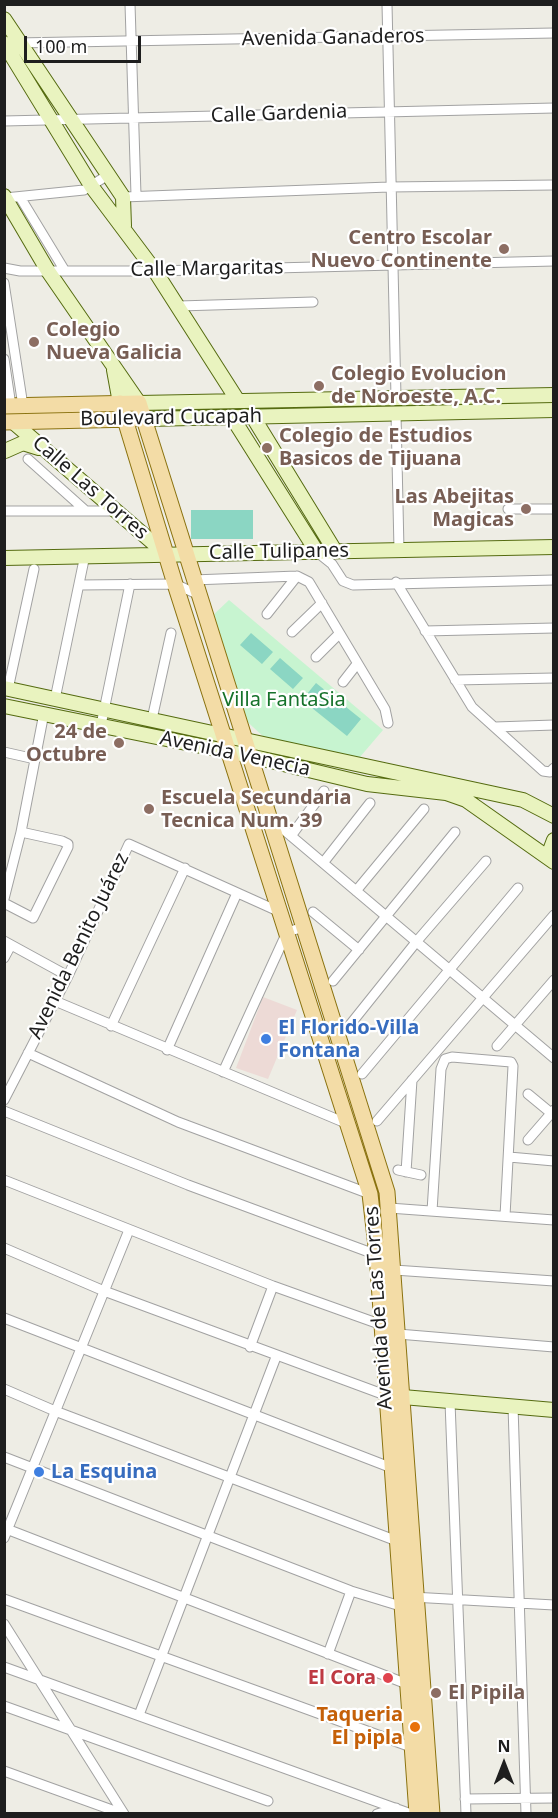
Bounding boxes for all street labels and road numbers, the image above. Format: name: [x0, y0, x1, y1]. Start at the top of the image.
street label: Avenida Ganaderos: [241, 24, 425, 52]
street label: Calle Gardenia: [210, 100, 348, 128]
street label: Calle Margaritas: [130, 256, 284, 282]
street label: Boulevard Cucapah: [80, 404, 262, 432]
street label: Calle Las Torres: [27, 431, 153, 545]
street label: Calle Tulipanes: [209, 539, 349, 565]
street label: Avenida Venecia: [158, 726, 312, 782]
street label: Avenida Benito Juárez: [23, 849, 135, 1043]
street label: Avenida de Las Torres: [360, 1205, 398, 1411]

